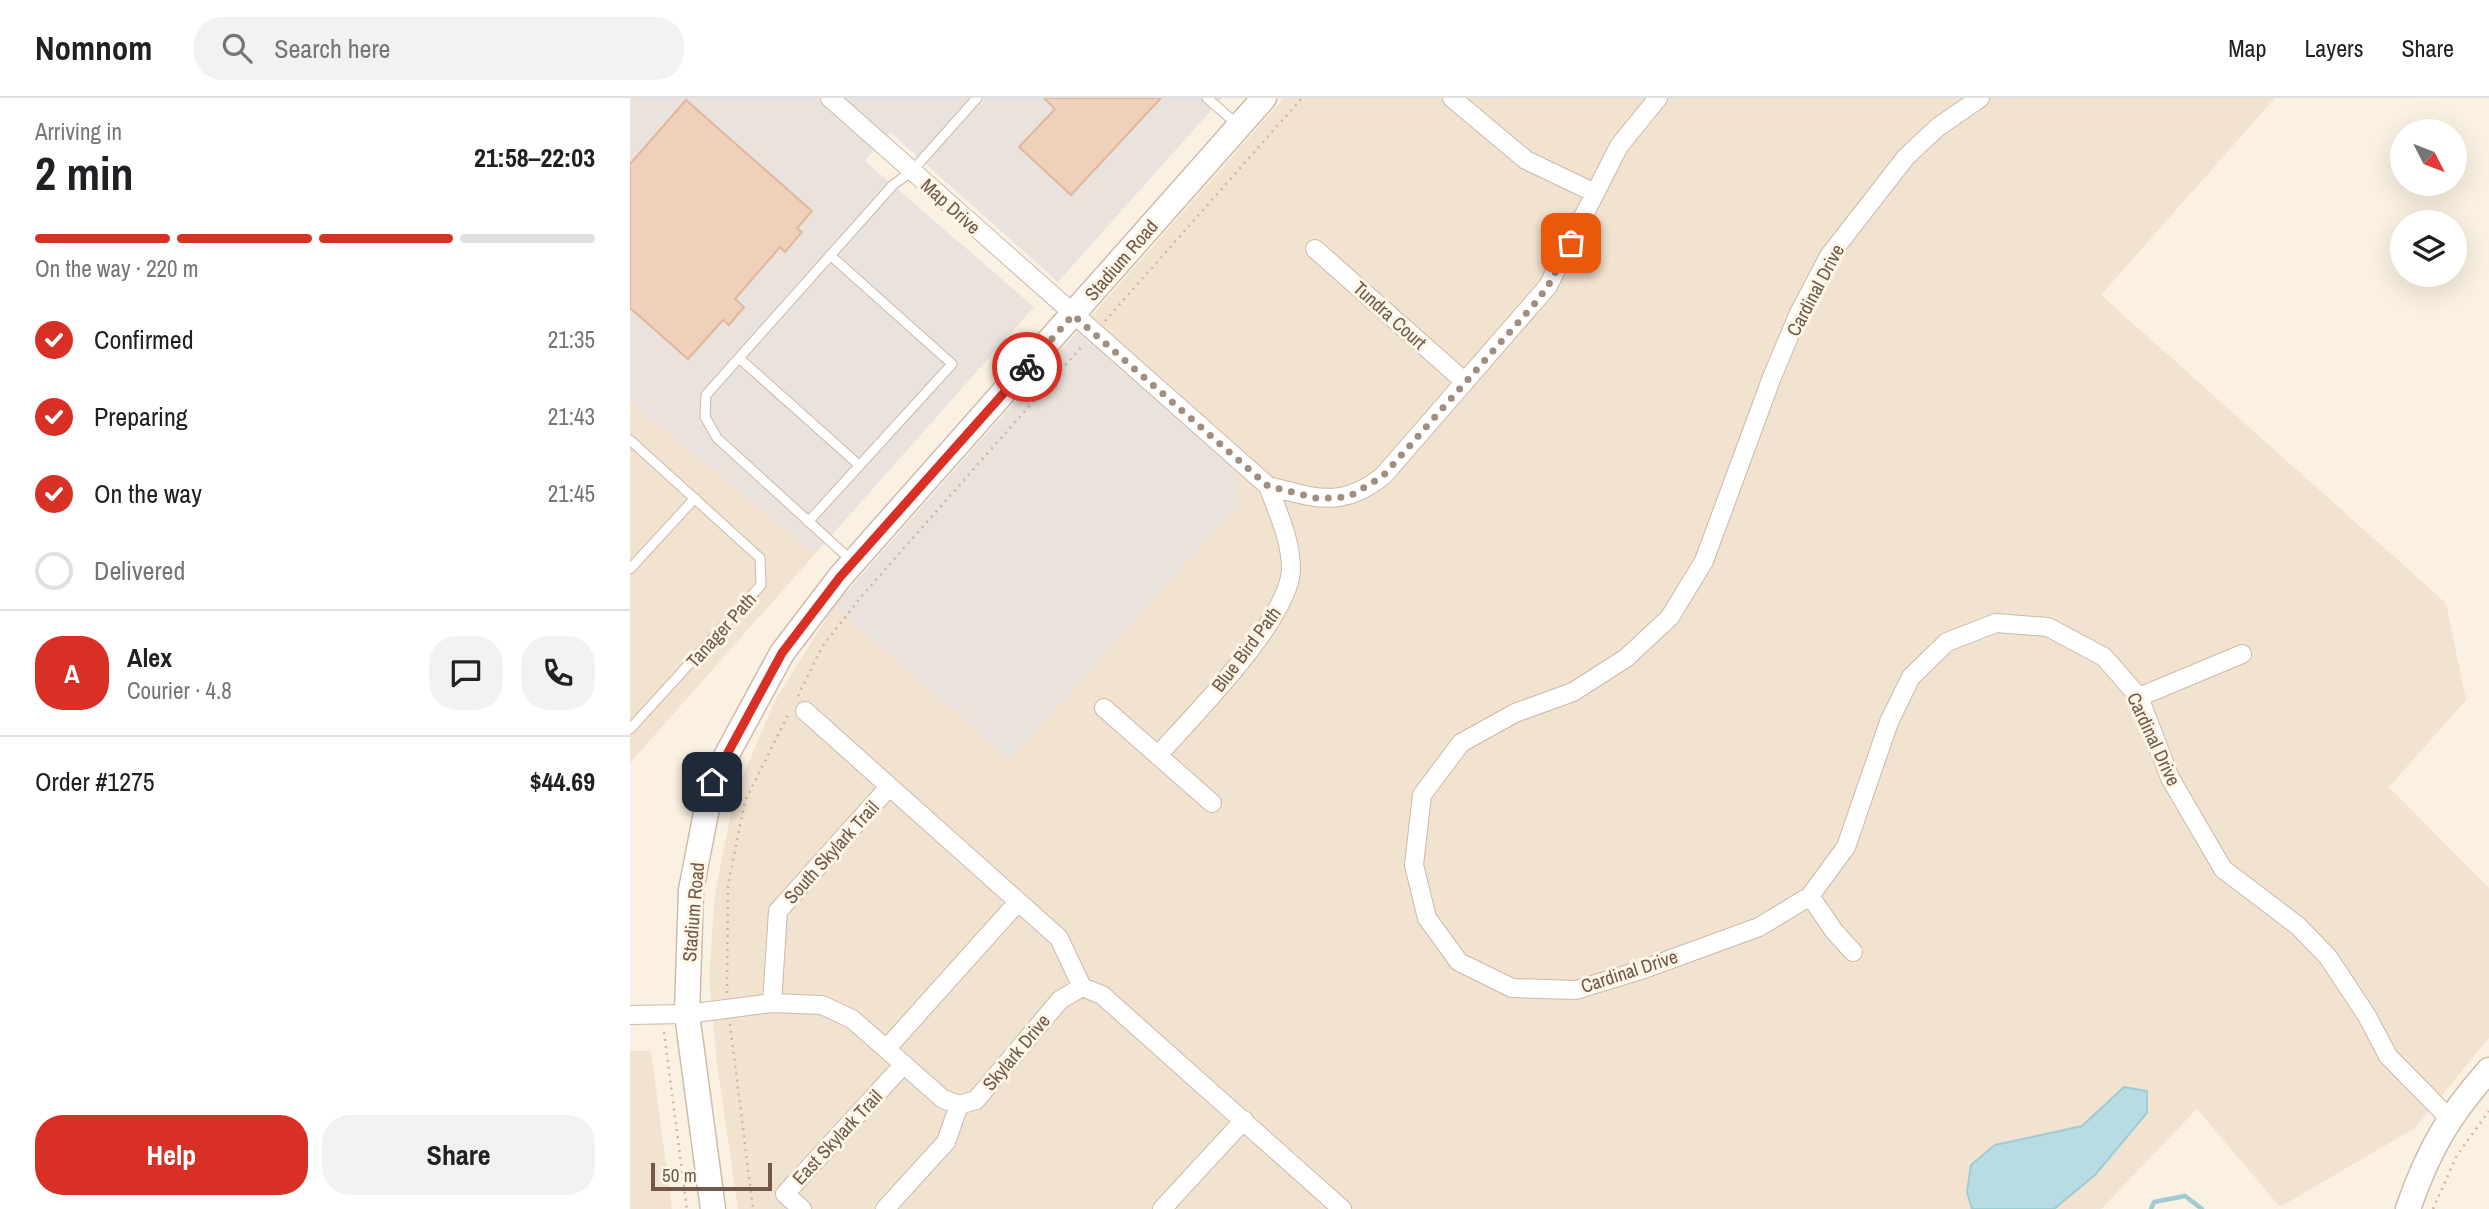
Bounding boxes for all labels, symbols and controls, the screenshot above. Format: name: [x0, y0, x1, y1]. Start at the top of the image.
search box: [194, 17, 684, 80]
text: Nomnom: [35, 26, 152, 70]
icon: search: [218, 29, 256, 67]
text: Search here: [274, 31, 390, 66]
text: Map: [2228, 32, 2266, 64]
text: Layers: [2304, 32, 2363, 64]
text: Share: [2401, 32, 2454, 64]
text: Arriving in: [35, 116, 122, 147]
north arrow: [2390, 119, 2468, 196]
map controls: [2390, 119, 2467, 287]
text: 21:58–22:03: [474, 140, 595, 175]
text: 2 min: [35, 142, 134, 204]
street label: Map Drive: [916, 172, 986, 240]
button: layers: [2390, 210, 2467, 287]
pin: [1541, 213, 1601, 273]
street label: Stadium Road: [1079, 214, 1163, 306]
icon: bag: [1552, 224, 1590, 262]
street label: Cardinal Drive: [1780, 240, 1850, 340]
text: On the way · 220 m: [35, 253, 199, 284]
street label: Tundra Court: [1348, 275, 1433, 355]
icon: check: [35, 321, 73, 359]
text: Confirmed: [94, 322, 194, 357]
text: 21:35: [548, 324, 595, 355]
courier: [992, 332, 1062, 402]
icon: bike: [1008, 348, 1046, 386]
icon: check: [35, 398, 73, 436]
text: Preparing: [94, 399, 188, 434]
text: 21:43: [548, 401, 595, 432]
icon: check: [35, 475, 73, 513]
text: On the way: [94, 476, 202, 511]
text: 21:45: [548, 478, 595, 509]
text: Delivered: [94, 553, 185, 588]
street label: Tanager Path: [680, 587, 762, 673]
street label: Blue Bird Path: [1205, 601, 1287, 697]
button: chat: [429, 636, 503, 710]
button: phone: [521, 636, 595, 710]
text: Alex: [127, 640, 172, 675]
text: A: [64, 656, 80, 691]
text: Courier · 4.8: [127, 675, 232, 706]
street label: Cardinal Drive: [2121, 688, 2187, 790]
pin: [682, 752, 742, 812]
icon: home: [693, 763, 731, 801]
text: Order #1275: [35, 764, 155, 799]
text: $44.69: [530, 764, 595, 799]
street label: South Skylark Trail: [778, 795, 884, 909]
street label: Stadium Road: [676, 861, 710, 963]
street label: Cardinal Drive: [1577, 943, 1681, 999]
street label: Skylark Drive: [976, 1008, 1056, 1096]
street label: East Skylark Trail: [786, 1084, 888, 1190]
button: Help: [35, 1115, 308, 1195]
button: Share: [322, 1115, 595, 1195]
scale bar: [651, 1160, 772, 1192]
text: 50 m: [662, 1162, 697, 1188]

